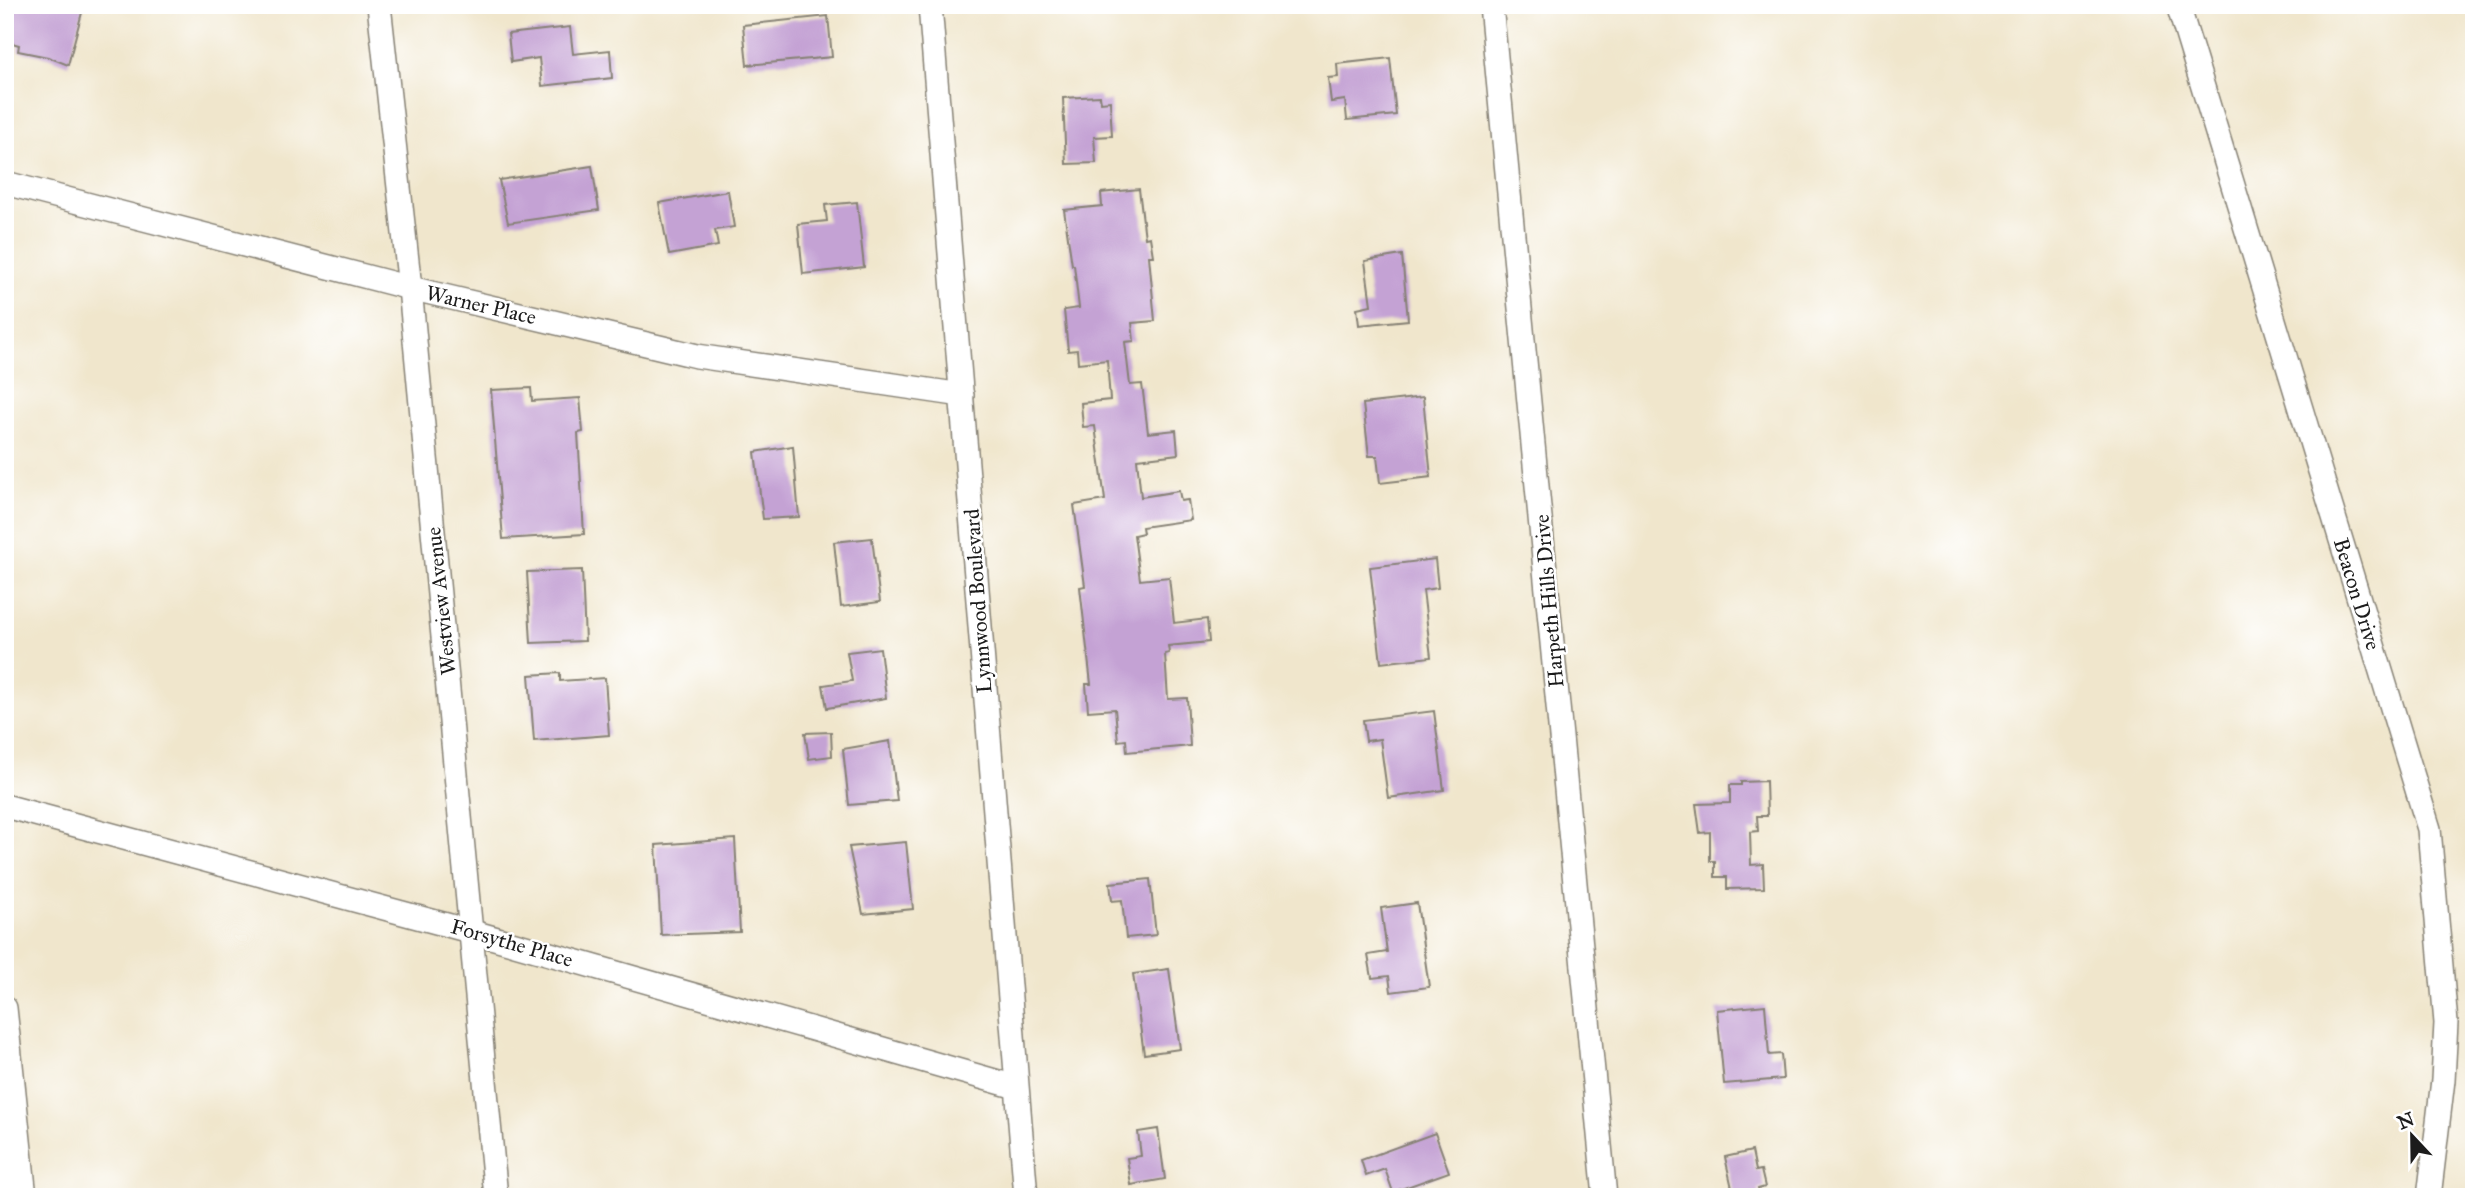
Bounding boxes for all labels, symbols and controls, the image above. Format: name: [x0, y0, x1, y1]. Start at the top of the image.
street label: Warner Place: [423, 280, 539, 330]
street label: Lynnwood Boulevard: [959, 507, 997, 694]
street label: Harpeth Hills Drive: [1528, 513, 1570, 689]
street label: Westview Avenue: [420, 525, 462, 676]
street label: Beacon Drive: [2328, 535, 2386, 653]
street label: Forsythe Place: [448, 913, 576, 973]
north arrow: [2378, 1100, 2448, 1170]
text: N: [2394, 1107, 2418, 1134]

